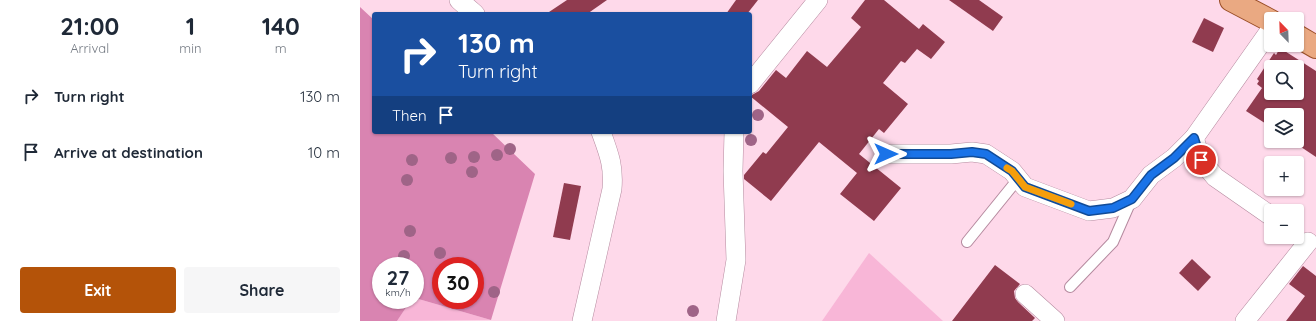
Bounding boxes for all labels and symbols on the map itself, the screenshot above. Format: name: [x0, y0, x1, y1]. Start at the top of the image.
north arrow: [1264, 12, 1304, 52]
position arrow: [865, 133, 907, 175]
pin: [1184, 143, 1218, 177]
speed limit sign: 30: [432, 257, 484, 309]

